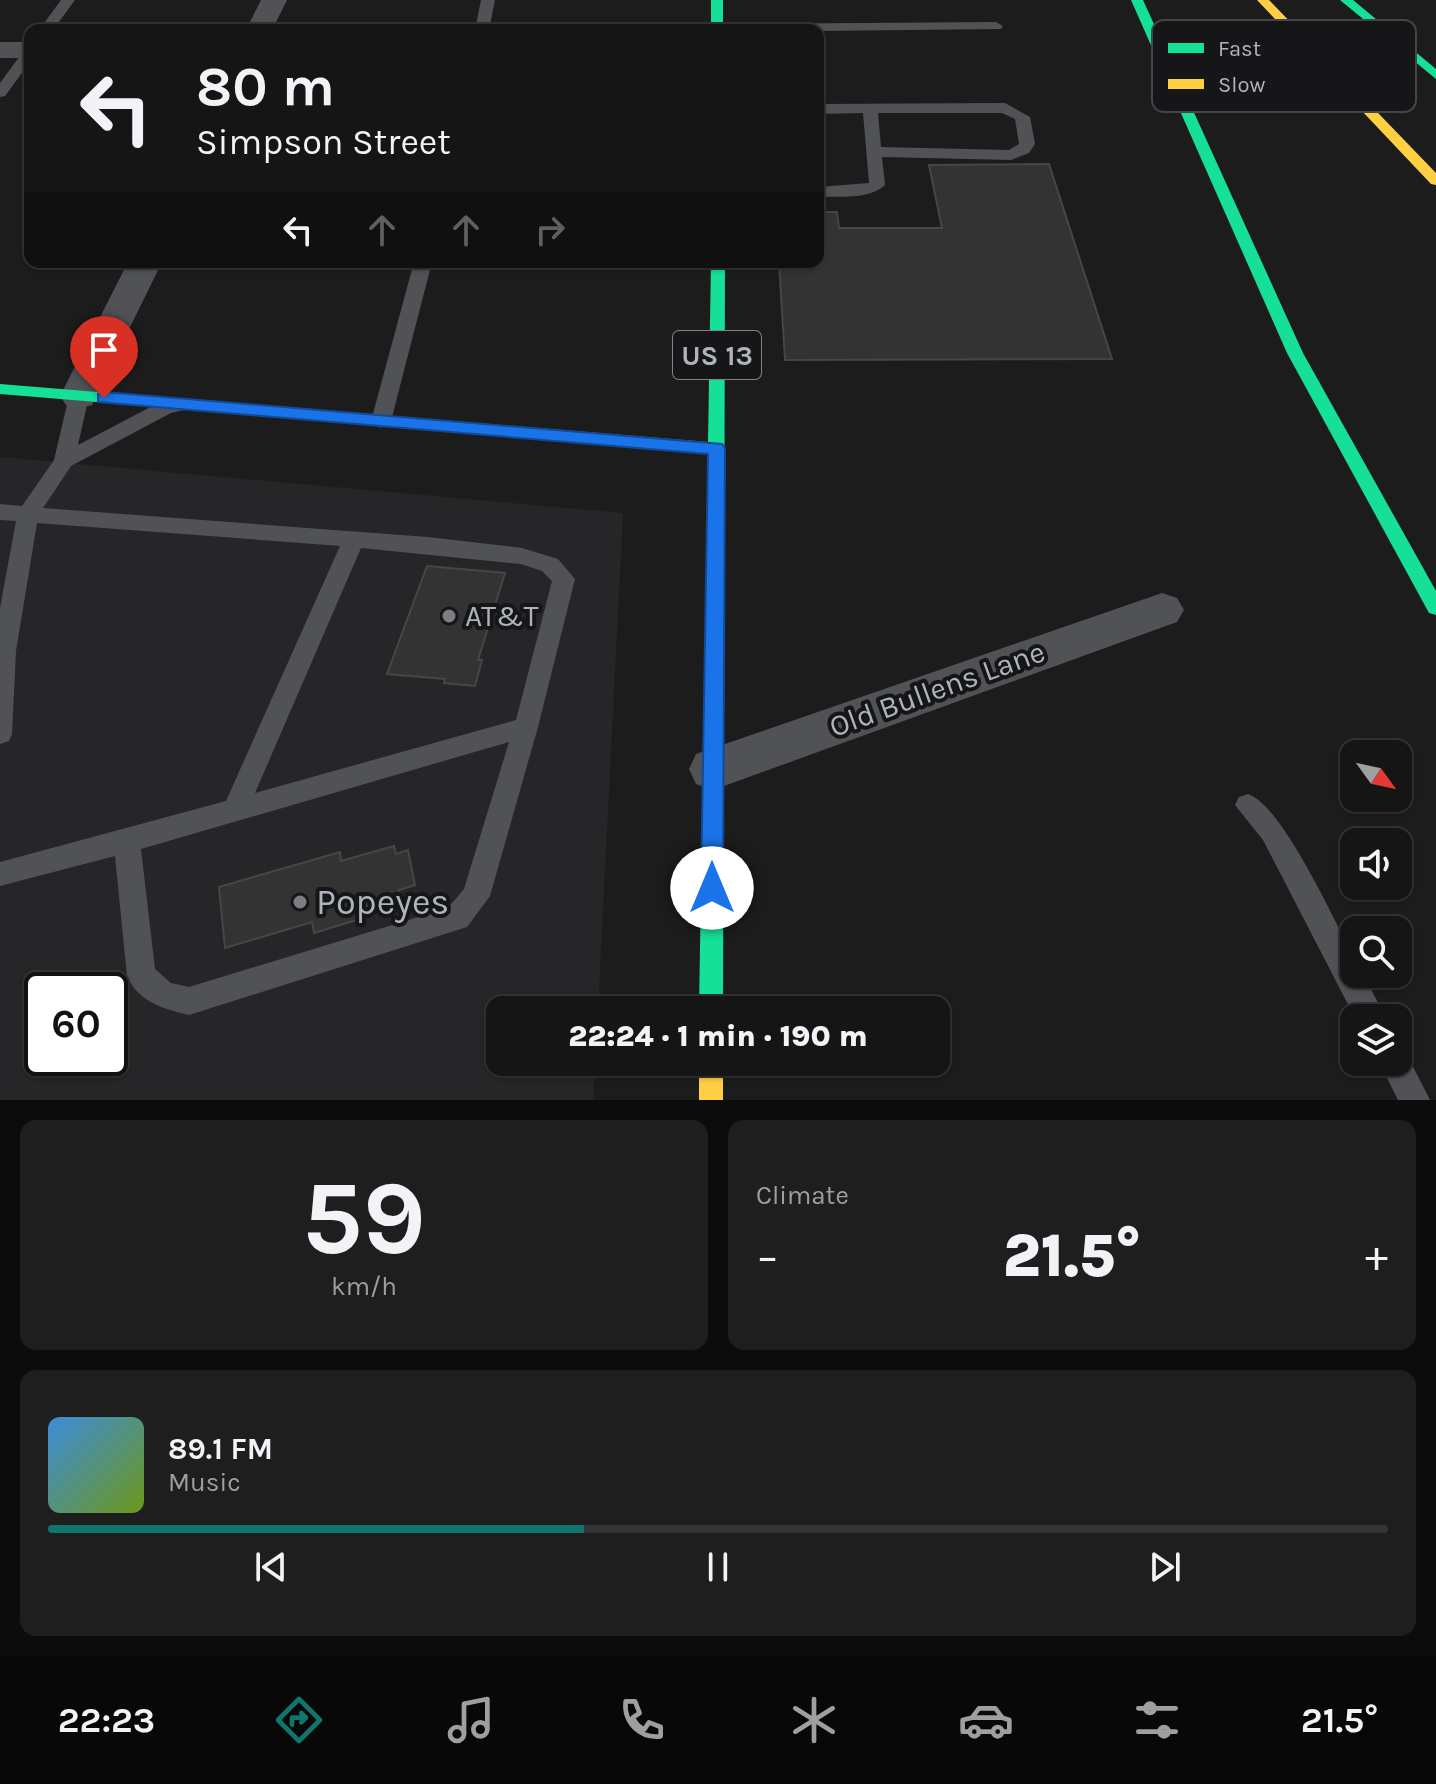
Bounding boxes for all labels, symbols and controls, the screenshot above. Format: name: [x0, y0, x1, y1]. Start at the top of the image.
legend: [1152, 20, 1416, 112]
text: Fast: [1218, 36, 1261, 62]
text: 80 m: [196, 54, 335, 119]
icon: left: [64, 56, 168, 160]
text: Slow: [1218, 72, 1265, 98]
text: Simpson Street: [196, 121, 451, 163]
icon: left: [276, 208, 320, 252]
icon: ahead: [360, 208, 404, 252]
icon: ahead: [444, 208, 488, 252]
icon: right: [528, 208, 572, 252]
pin: [70, 316, 138, 398]
icon: arrive: [82, 328, 126, 372]
road number: US 13: [673, 331, 761, 379]
place label: AT&T: [465, 598, 538, 634]
marker: AT&T: [440, 607, 458, 625]
street label: Old Bullens Lane: [824, 633, 1050, 745]
north arrow: [1340, 740, 1412, 812]
map controls: [1340, 740, 1412, 1076]
button: sound: [1340, 828, 1412, 900]
position arrow: [670, 846, 754, 930]
place label: Popeyes: [316, 881, 449, 923]
marker: Popeyes: [291, 893, 309, 911]
button: search: [1340, 916, 1412, 988]
speed limit sign: 60: [24, 972, 128, 1076]
button: layers: [1340, 1004, 1412, 1076]
text: 22:24 · 1 min · 190 m: [568, 1018, 868, 1054]
text: 59: [302, 1158, 426, 1279]
text: Climate: [756, 1180, 849, 1211]
text: 21.5°: [1003, 1221, 1141, 1291]
text: −: [756, 1231, 779, 1282]
text: +: [1365, 1231, 1388, 1282]
text: km/h: [331, 1271, 397, 1302]
text: 89.1 FM: [168, 1431, 273, 1467]
text: Music: [168, 1467, 241, 1498]
icon: previous: [249, 1545, 293, 1589]
icon: pause: [696, 1545, 740, 1589]
icon: next: [1143, 1545, 1187, 1589]
icon: directions: [271, 1692, 327, 1748]
icon: music: [443, 1692, 499, 1748]
icon: phone: [614, 1692, 670, 1748]
icon: climate: [786, 1692, 842, 1748]
icon: car: [958, 1692, 1014, 1748]
icon: filters: [1129, 1692, 1185, 1748]
text: 22:23: [58, 1699, 155, 1741]
text: 21.5°: [1301, 1699, 1378, 1741]

